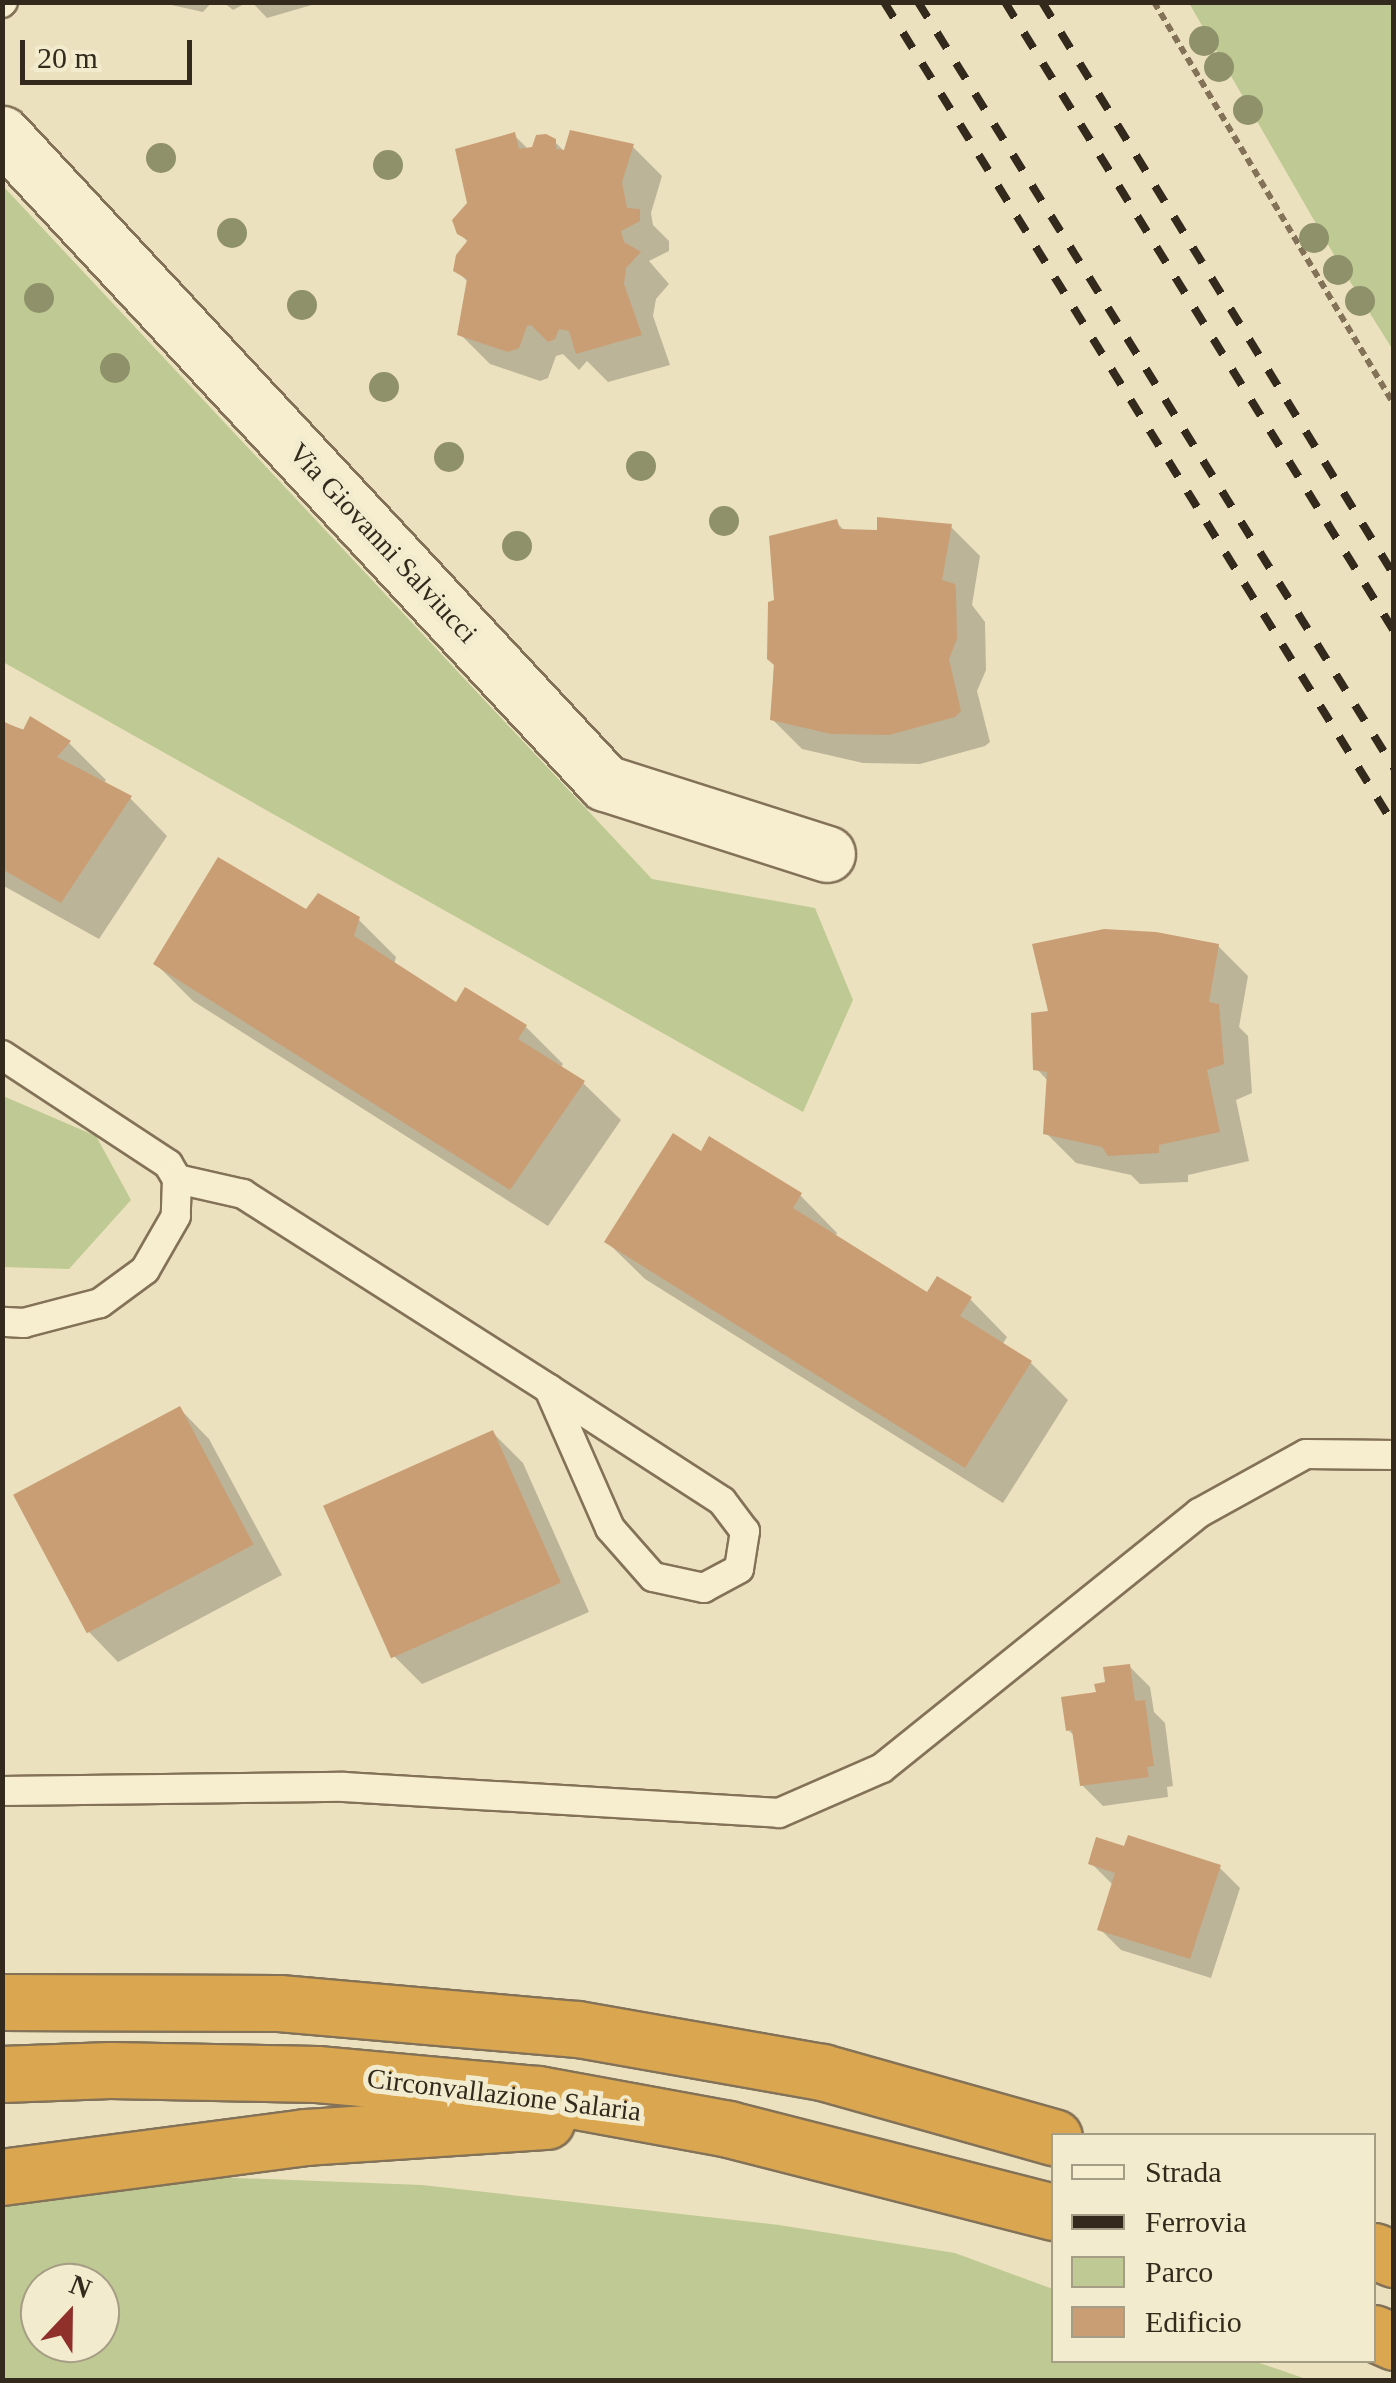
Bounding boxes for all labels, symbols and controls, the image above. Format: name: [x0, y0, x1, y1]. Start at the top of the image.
scale bar: [25, 20, 198, 82]
text: 20 m: [37, 41, 98, 74]
street label: Via Giovanni Salviucci: [282, 436, 484, 650]
street label: Circonvallazione Salaria: [365, 2062, 643, 2128]
legend: [1051, 2133, 1376, 2363]
text: Strada: [1145, 2155, 1222, 2188]
text: Ferrovia: [1145, 2205, 1247, 2238]
text: Parco: [1145, 2255, 1213, 2288]
north arrow: [20, 2263, 120, 2363]
text: N: [65, 2268, 96, 2305]
text: Edificio: [1145, 2305, 1242, 2338]

